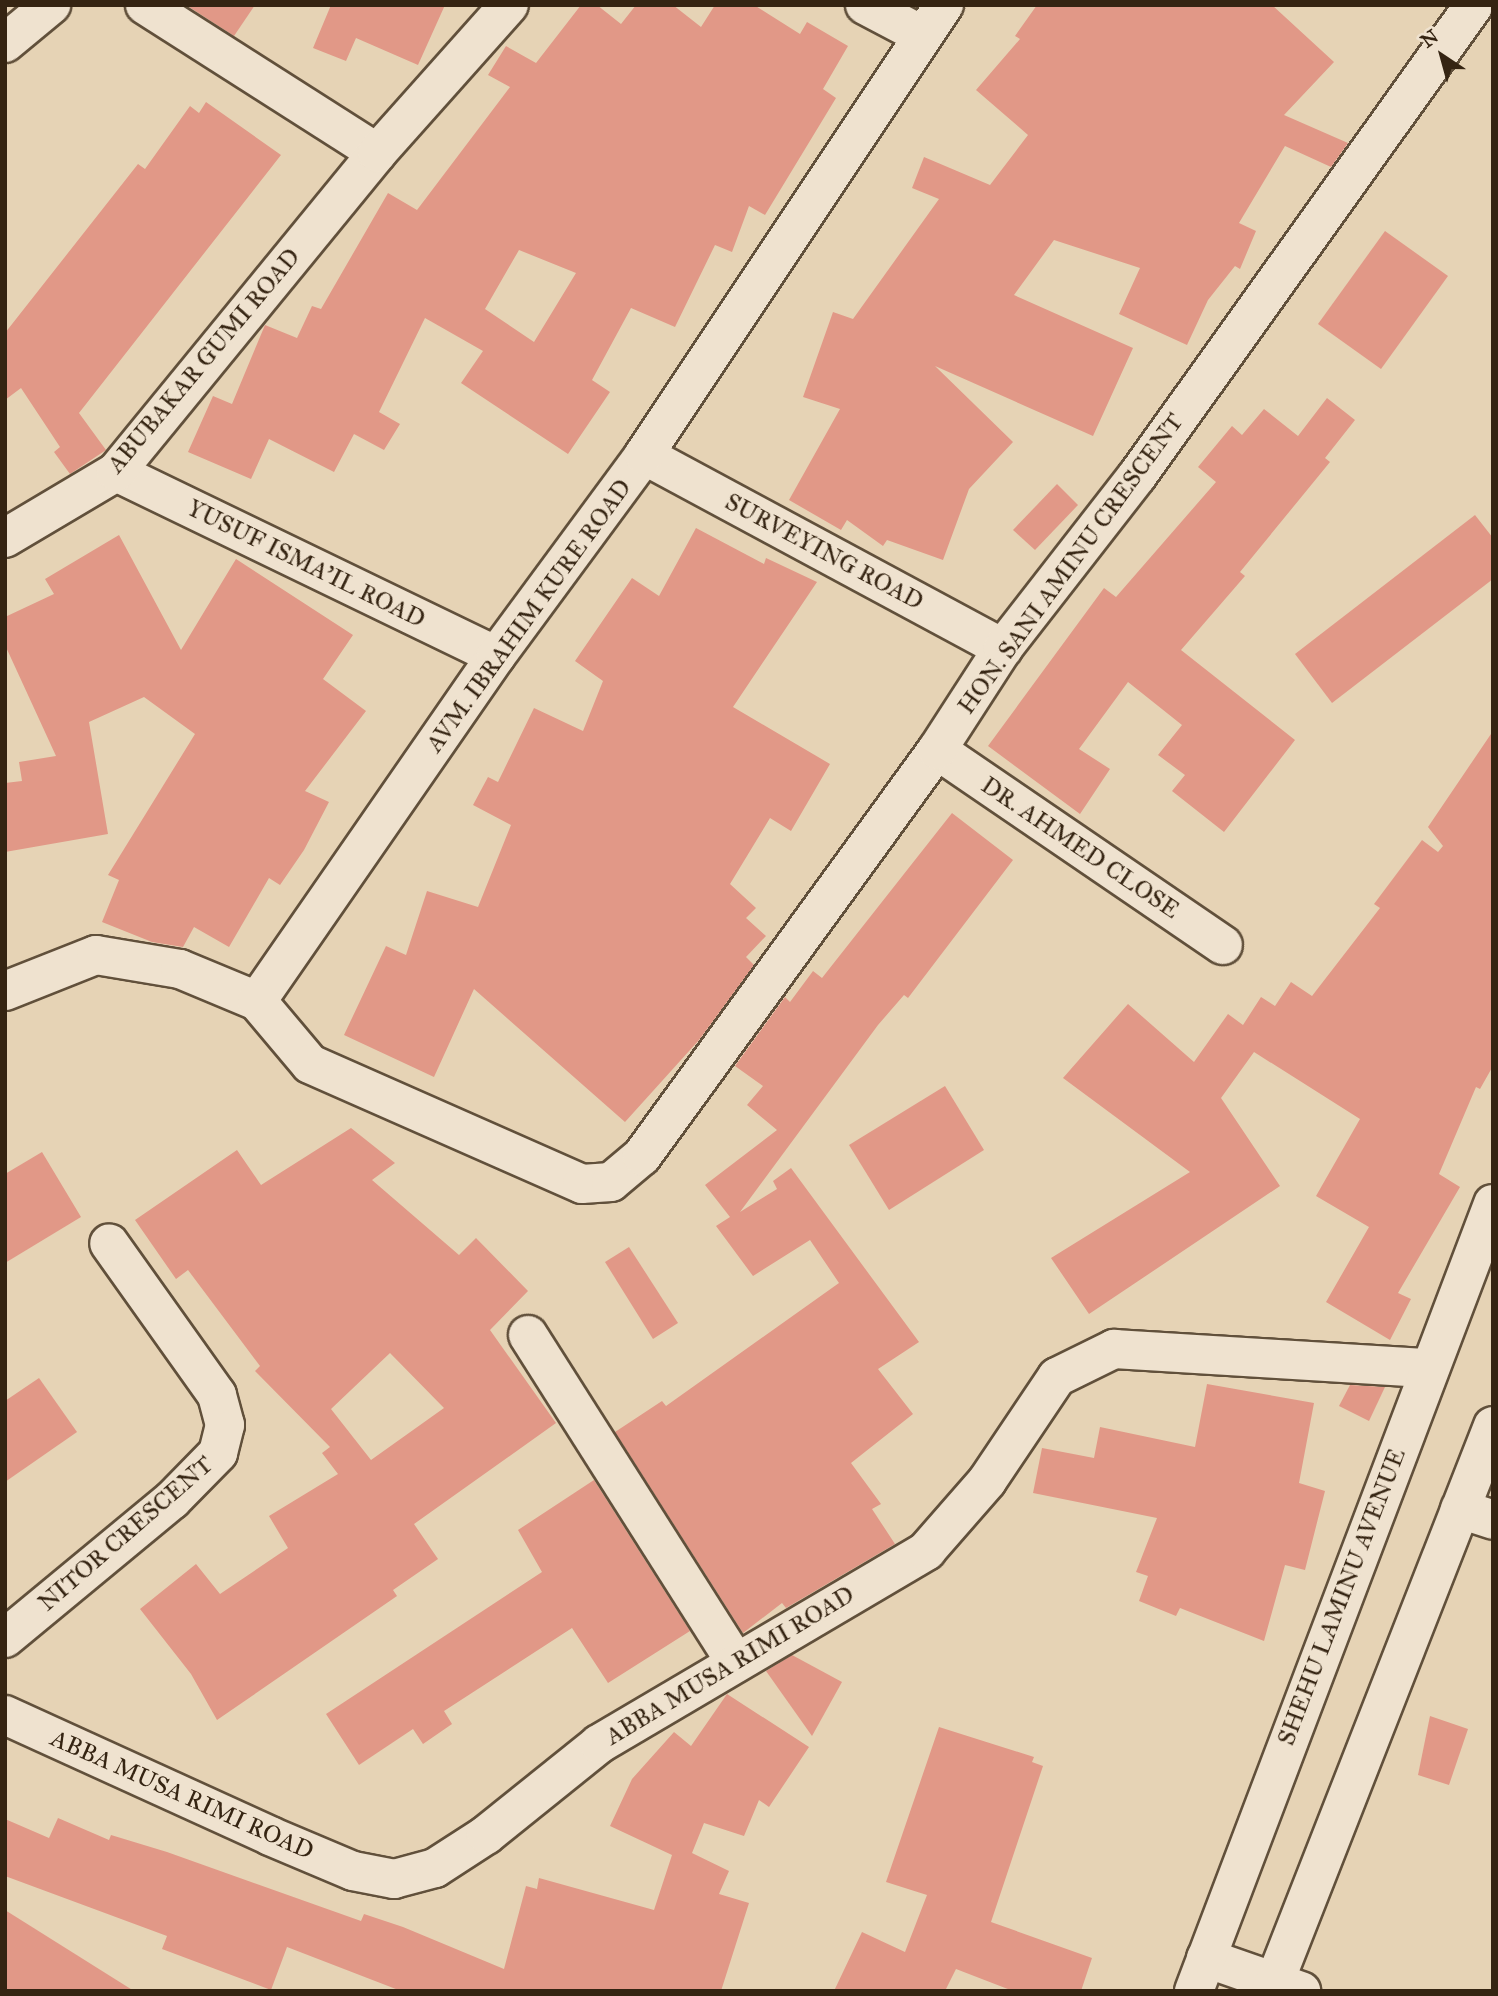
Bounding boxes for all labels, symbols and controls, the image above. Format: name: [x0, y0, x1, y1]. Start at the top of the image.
north arrow: [1407, 21, 1477, 91]
text: N: [1416, 25, 1443, 53]
street label: ABUBAKAR GUMI ROAD: [102, 243, 306, 479]
street label: HON. SANI AMINU CRESCENT: [952, 408, 1190, 720]
street label: AVM. IBRAHIM KURE ROAD: [420, 474, 638, 758]
street label: SURVEYING ROAD: [720, 488, 928, 616]
street label: YUSUF ISMA'IL ROAD: [182, 494, 430, 634]
street label: DR. AHMED CLOSE: [976, 771, 1184, 925]
street label: SHEHU LAMINU AVENUE: [1272, 1445, 1412, 1749]
street label: NITOR CRESCENT: [33, 1450, 219, 1618]
street label: ABBA MUSA RIMI ROAD: [601, 1580, 859, 1752]
street label: ABBA MUSA RIMI ROAD: [46, 1724, 318, 1866]

